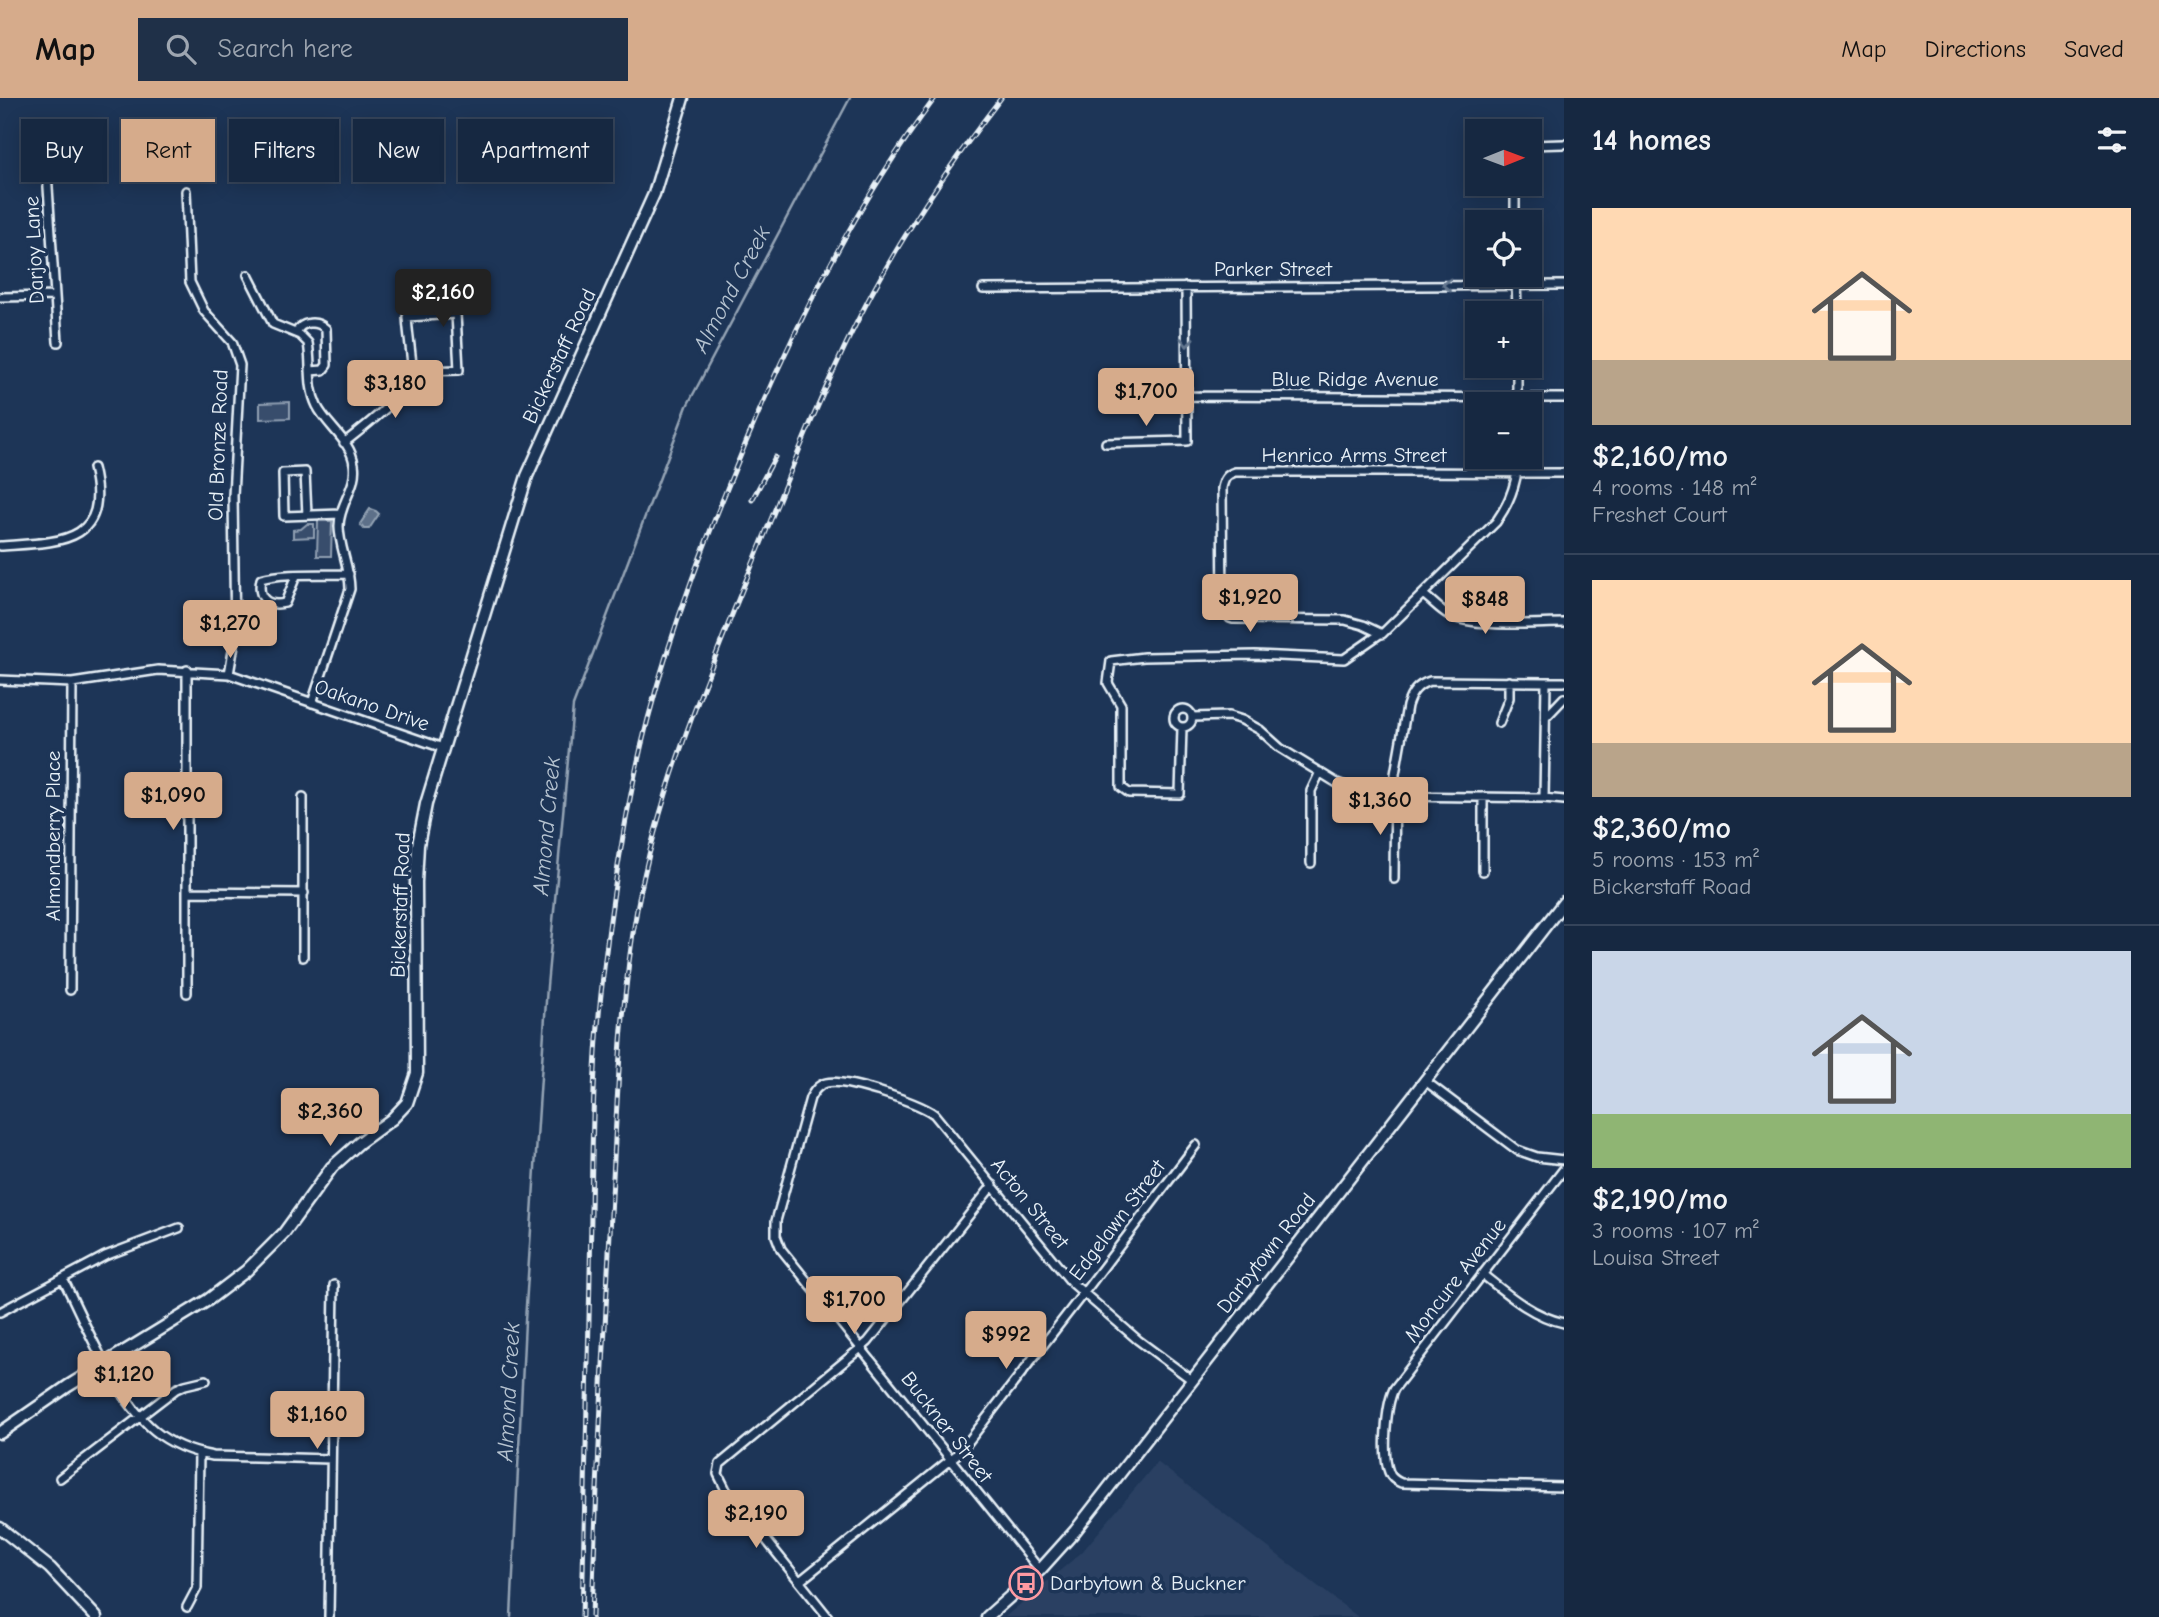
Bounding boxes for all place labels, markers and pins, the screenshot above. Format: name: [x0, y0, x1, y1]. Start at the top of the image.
pin: $2,160: [386, 270, 500, 329]
pin: $3,180: [338, 360, 452, 420]
pin: $1,700: [1089, 368, 1203, 428]
pin: $1,920: [1193, 574, 1307, 634]
pin: $848: [1444, 576, 1526, 636]
pin: $1,270: [173, 601, 287, 660]
pin: $1,090: [116, 772, 230, 832]
pin: $1,360: [1323, 778, 1437, 837]
pin: $2,360: [273, 1088, 387, 1148]
pin: $1,700: [797, 1276, 911, 1336]
pin: $992: [965, 1312, 1047, 1371]
pin: $1,120: [67, 1352, 181, 1411]
pin: $1,160: [260, 1392, 374, 1451]
pin: $2,190: [699, 1490, 813, 1550]
bus stop icon: Darbytown & Buckner: [1007, 1564, 1045, 1602]
place label: Darbytown & Buckner: [1050, 1571, 1246, 1595]

